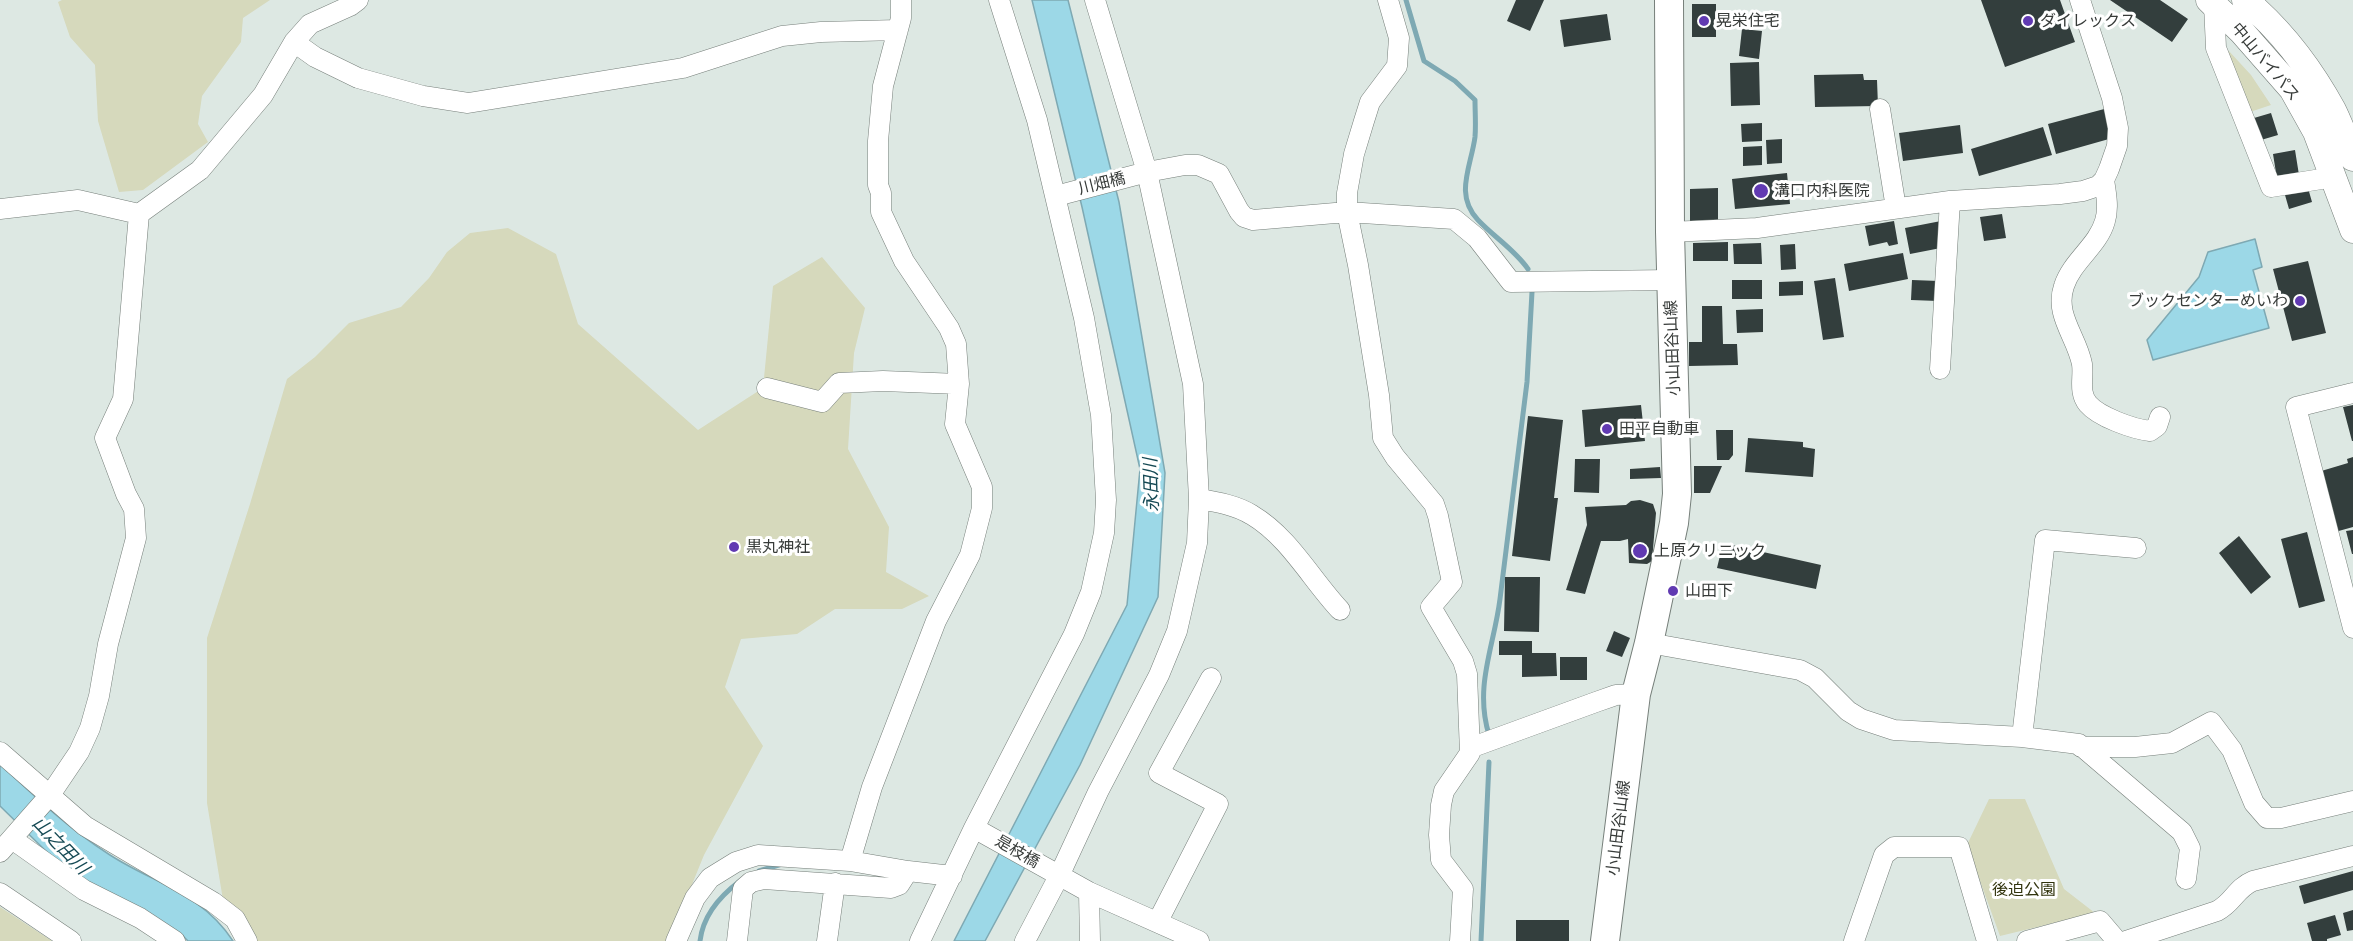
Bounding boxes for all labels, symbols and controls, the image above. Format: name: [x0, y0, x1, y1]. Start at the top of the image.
place label: 晃栄住宅: [1716, 11, 1780, 31]
place label: ダイレックス: [2040, 11, 2136, 31]
marker: 晃栄住宅: [1697, 14, 1711, 28]
marker: ダイレックス: [2021, 14, 2035, 28]
street label: 中山バイパス: [2227, 19, 2303, 105]
street label: 川畑橋: [1076, 169, 1128, 199]
place label: 溝口内科医院: [1774, 181, 1870, 201]
marker: 溝口内科医院: [1752, 182, 1770, 200]
place label: ブックセンターめいわ: [2128, 291, 2288, 311]
marker: ブックセンターめいわ: [2293, 294, 2307, 308]
street label: 小山田谷山線: [1662, 300, 1684, 396]
place label: 田平自動車: [1619, 419, 1699, 439]
marker: 田平自動車: [1600, 422, 1614, 436]
water label: 永田川: [1140, 458, 1164, 512]
place label: 黒丸神社: [746, 537, 810, 557]
marker: 黒丸神社: [727, 540, 741, 554]
place label: 上原クリニック: [1654, 541, 1766, 561]
marker: 上原クリニック: [1631, 542, 1649, 560]
place label: 山田下: [1685, 581, 1733, 601]
marker: 山田下: [1666, 584, 1680, 598]
street label: 小山田谷山線: [1604, 779, 1634, 877]
water label: 山之田川: [27, 813, 93, 879]
street label: 是枝橋: [991, 832, 1043, 872]
park label: 後迫公園: [1992, 880, 2056, 900]

